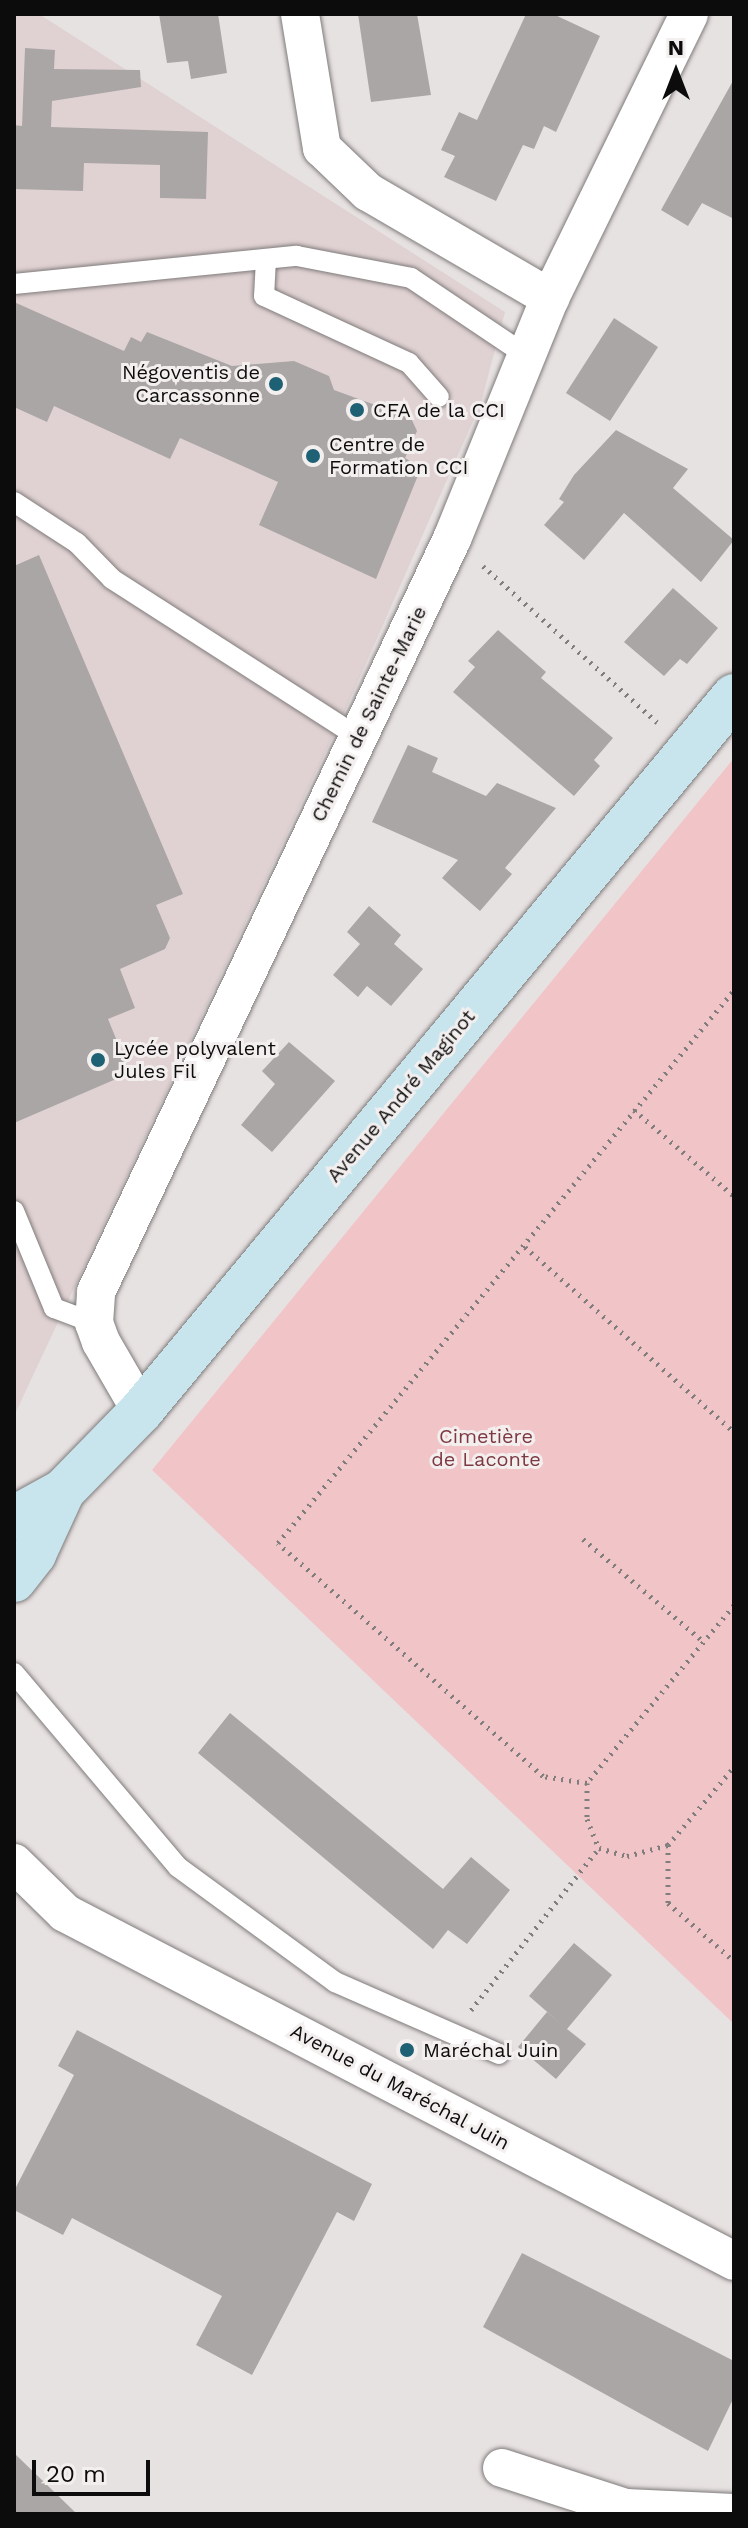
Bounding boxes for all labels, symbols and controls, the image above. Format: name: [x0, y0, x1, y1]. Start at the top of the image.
north arrow: [636, 32, 716, 112]
text: N: [668, 35, 684, 60]
place label: Négoventis de Carcassonne: [122, 360, 260, 407]
marker: Négoventis de Carcassonne: [267, 375, 285, 393]
place label: CFA de la CCI: [373, 398, 506, 422]
marker: CFA de la CCI: [348, 401, 366, 419]
place label: Centre de Formation CCI: [329, 432, 468, 479]
marker: Centre de Formation CCI: [304, 447, 322, 465]
street label: Chemin de Sainte-Marie: [306, 602, 432, 826]
street label: Avenue André Maginot: [322, 1005, 480, 1187]
place label: Lycée polyvalent Jules Fil: [114, 1036, 276, 1083]
marker: Lycée polyvalent Jules Fil: [89, 1051, 107, 1069]
park label: Cimetière de Laconte: [431, 1425, 541, 1472]
street label: Avenue du Maréchal Juin: [286, 2019, 514, 2155]
place label: Maréchal Juin: [423, 2038, 560, 2062]
marker: Maréchal Juin: [398, 2041, 416, 2059]
scale bar: [36, 2444, 154, 2494]
text: 20 m: [46, 2460, 106, 2488]

